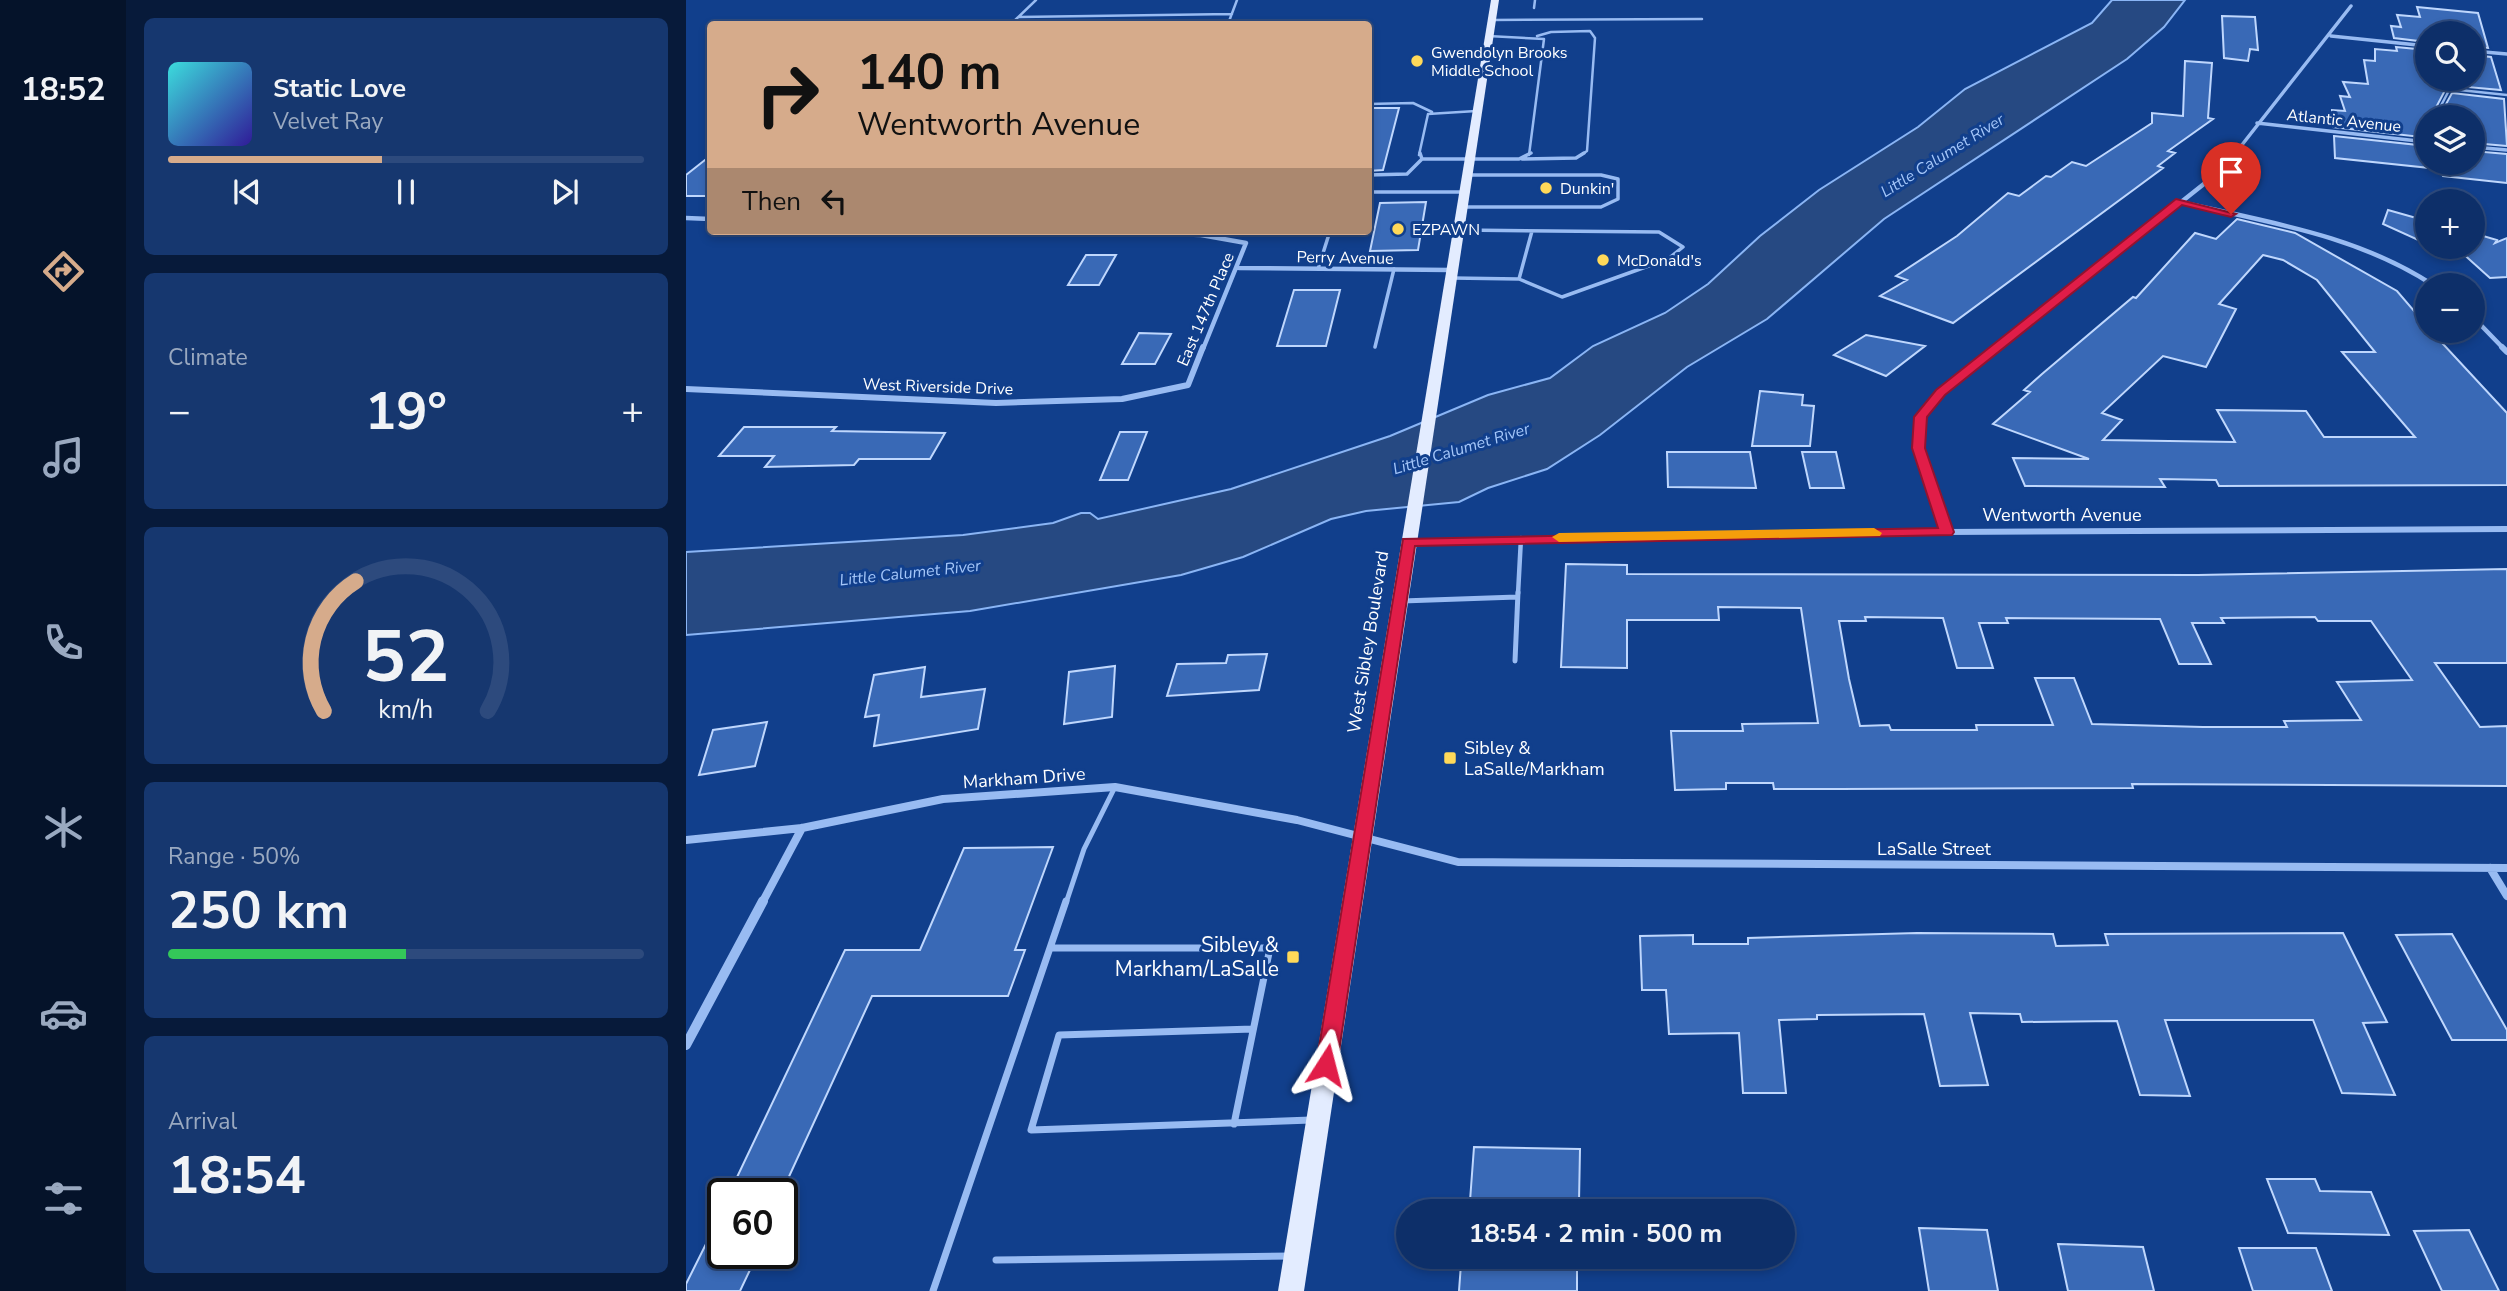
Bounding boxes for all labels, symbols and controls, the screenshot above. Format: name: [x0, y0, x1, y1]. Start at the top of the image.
map controls: [2415, 21, 2485, 343]
button: search: [2415, 21, 2485, 91]
text: 140 m: [857, 39, 1001, 106]
place label: Gwendolyn Brooks Middle School: [1431, 42, 1568, 82]
icon: right: [742, 49, 833, 140]
marker: Gwendolyn Brooks Middle School: [1409, 53, 1425, 69]
text: 18:52: [21, 68, 105, 111]
text: Static Love: [273, 71, 406, 106]
text: Wentworth Avenue: [857, 103, 1140, 146]
street label: Atlantic Avenue: [2286, 104, 2402, 138]
button: layers: [2415, 105, 2485, 175]
text: Velvet Ray: [273, 106, 383, 137]
water label: Little Calumet River: [1876, 108, 2010, 203]
pin: [2201, 142, 2261, 214]
icon: arrive: [2212, 153, 2250, 191]
icon: previous: [228, 173, 266, 211]
icon: pause: [387, 173, 425, 211]
icon: next: [546, 173, 584, 211]
place label: Dunkin': [1560, 178, 1614, 200]
marker: Dunkin': [1538, 180, 1554, 196]
icon: left: [815, 182, 853, 220]
text: Then: [742, 184, 801, 219]
button: +: [2415, 189, 2485, 259]
place label: EZPAWN: [1412, 219, 1480, 241]
marker: EZPAWN: [1390, 221, 1406, 237]
street label: Perry Avenue: [1296, 246, 1394, 270]
icon: directions: [39, 247, 88, 296]
street label: East 147th Place: [1172, 249, 1240, 370]
place label: McDonald's: [1617, 250, 1702, 272]
marker: McDonald's: [1595, 252, 1611, 268]
button: −: [2415, 273, 2485, 343]
text: Climate: [168, 342, 248, 373]
street label: West Riverside Drive: [862, 373, 1014, 401]
text: 19°: [365, 376, 447, 447]
text: −: [168, 386, 191, 437]
text: +: [621, 386, 644, 437]
water label: Little Calumet River: [1390, 417, 1534, 480]
icon: music: [39, 433, 88, 482]
street label: Wentworth Avenue: [1982, 503, 2142, 527]
street label: West Sibley Boulevard: [1342, 549, 1394, 735]
water label: Little Calumet River: [838, 554, 983, 591]
text: 52: [362, 608, 450, 708]
icon: phone: [39, 618, 88, 667]
text: km/h: [378, 693, 434, 727]
place label: Sibley & LaSalle/Markham: [1464, 736, 1605, 781]
marker: Sibley & LaSalle/Markham: [1442, 750, 1458, 766]
street label: Markham Drive: [962, 762, 1086, 794]
icon: climate: [39, 803, 88, 852]
street label: LaSalle Street: [1877, 837, 1992, 861]
text: Range · 50%: [168, 841, 300, 872]
text: 250 km: [168, 875, 349, 946]
place label: Sibley & Markham/LaSalle: [1115, 931, 1279, 983]
marker: Sibley & Markham/LaSalle: [1285, 949, 1301, 965]
icon: car: [39, 989, 88, 1038]
position arrow: [1289, 1028, 1363, 1102]
text: Arrival: [168, 1106, 237, 1137]
text: 18:54: [168, 1140, 306, 1211]
icon: filters: [39, 1174, 88, 1223]
speed limit sign: 60: [707, 1178, 798, 1269]
text: 18:54 · 2 min · 500 m: [1469, 1216, 1722, 1251]

